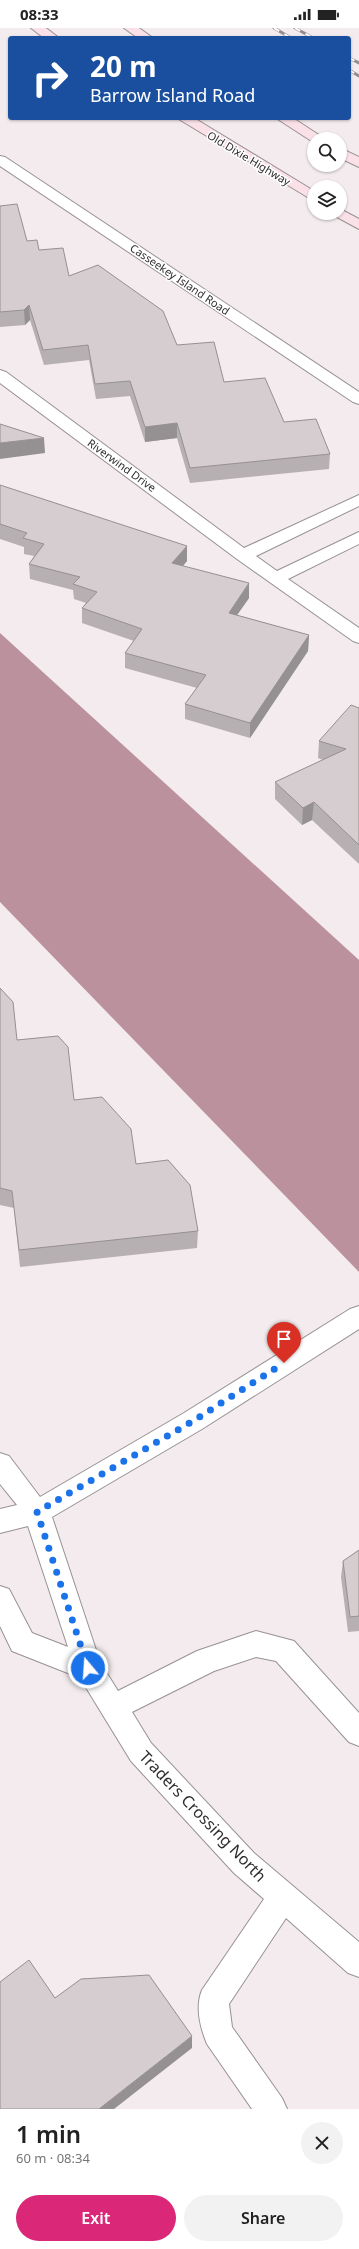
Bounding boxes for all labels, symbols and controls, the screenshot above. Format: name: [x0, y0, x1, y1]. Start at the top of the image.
text: 08:33: [20, 4, 59, 24]
text: 20 m: [90, 47, 157, 85]
icon: right: [24, 52, 76, 104]
text: Barrow Island Road: [90, 83, 255, 107]
street label: Old Dixie Highway: [205, 127, 294, 189]
map controls: [307, 132, 347, 220]
button: search: [307, 132, 347, 172]
button: layers: [307, 180, 347, 220]
street label: Casseekey Island Road: [127, 240, 233, 318]
street label: Riverwind Drive: [85, 435, 159, 495]
pin: [267, 1322, 301, 1363]
icon: arrive: [273, 1328, 295, 1350]
position arrow: [67, 1647, 109, 1689]
street label: Traders Crossing North: [135, 1746, 271, 1886]
text: 1 min: [16, 2117, 81, 2150]
button: close: [301, 2122, 343, 2164]
text: 60 m · 08:34: [16, 2149, 90, 2167]
button: Exit: [16, 2195, 176, 2241]
button: Share: [184, 2195, 343, 2241]

